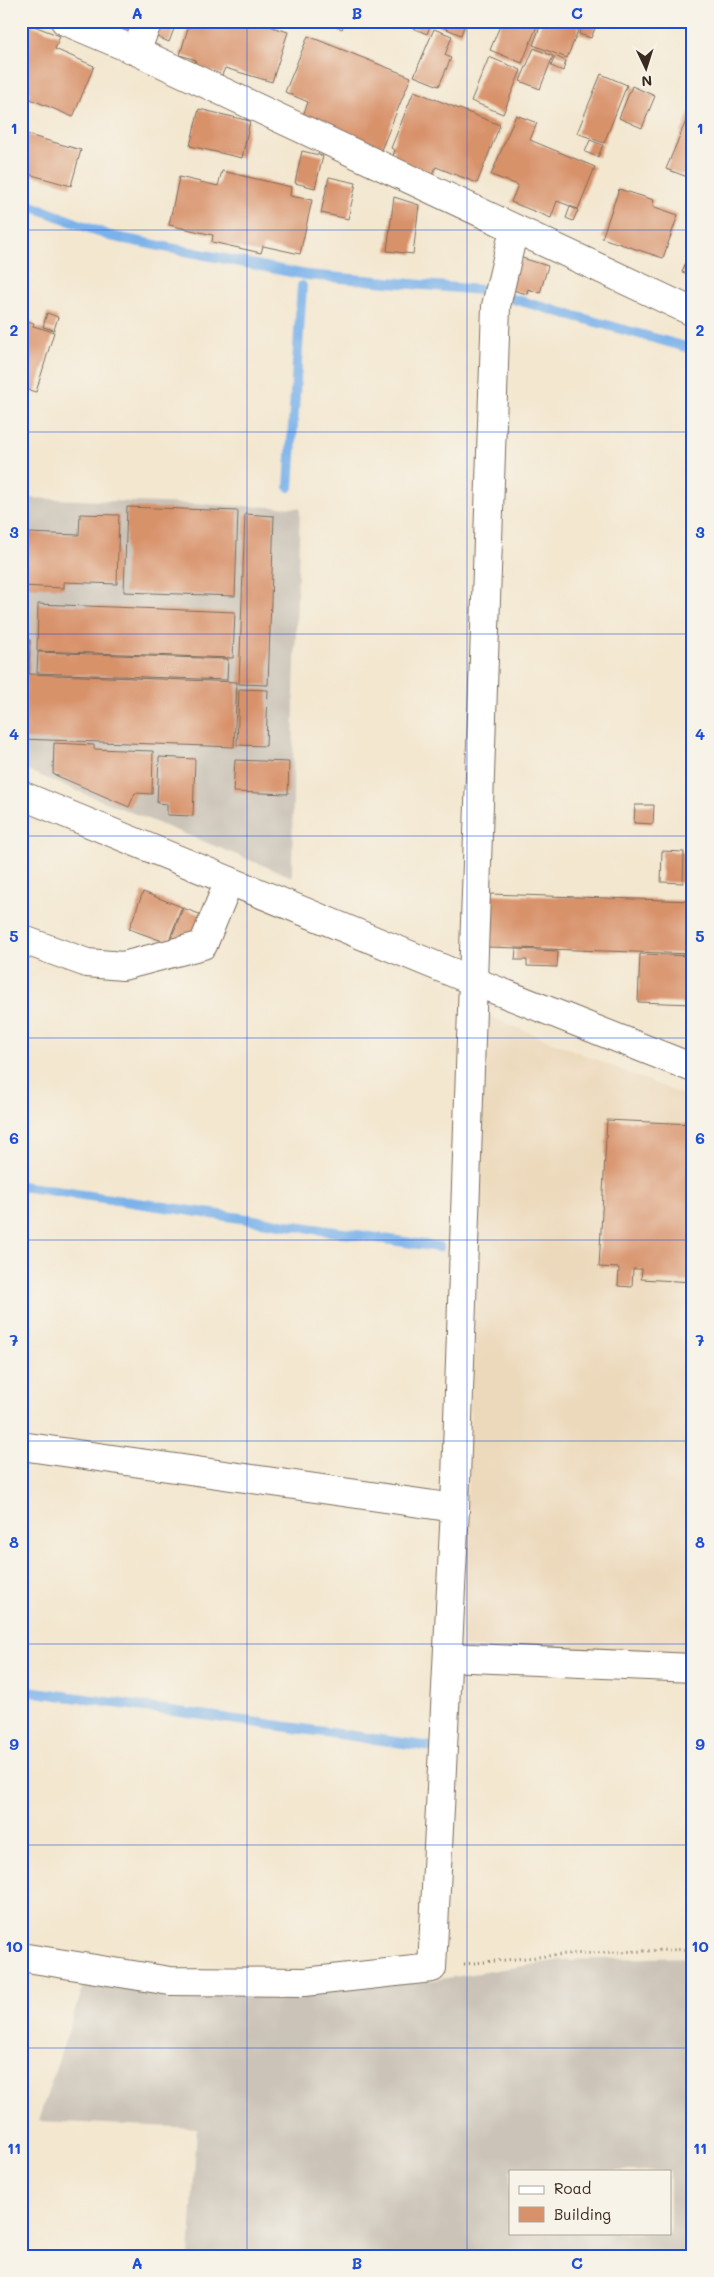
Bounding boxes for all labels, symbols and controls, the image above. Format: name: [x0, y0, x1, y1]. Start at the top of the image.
text: A: [131, 2, 143, 23]
text: B: [352, 2, 362, 23]
text: C: [571, 2, 583, 23]
north arrow: [622, 42, 672, 92]
text: N: [641, 72, 653, 91]
text: 1: [10, 117, 18, 138]
text: 1: [696, 117, 704, 138]
text: 2: [10, 319, 19, 340]
text: 2: [696, 319, 705, 340]
text: 3: [9, 521, 19, 542]
text: 3: [695, 521, 705, 542]
text: 4: [9, 723, 19, 744]
text: 4: [695, 723, 705, 744]
text: 5: [9, 925, 19, 946]
text: 5: [695, 925, 705, 946]
text: 6: [9, 1127, 19, 1148]
text: 6: [695, 1127, 705, 1148]
text: 7: [10, 1329, 19, 1350]
text: 7: [696, 1329, 705, 1350]
text: 8: [9, 1531, 19, 1552]
text: 8: [695, 1531, 705, 1552]
text: 9: [9, 1733, 19, 1754]
text: 9: [695, 1733, 705, 1754]
text: 10: [5, 1935, 23, 1956]
text: 10: [691, 1935, 709, 1956]
text: 11: [7, 2137, 21, 2158]
text: 11: [693, 2137, 707, 2158]
legend: [509, 2170, 672, 2234]
text: Road: [554, 2178, 591, 2198]
text: Building: [554, 2204, 611, 2224]
text: A: [131, 2252, 143, 2273]
text: B: [352, 2252, 362, 2273]
text: C: [571, 2252, 583, 2273]

